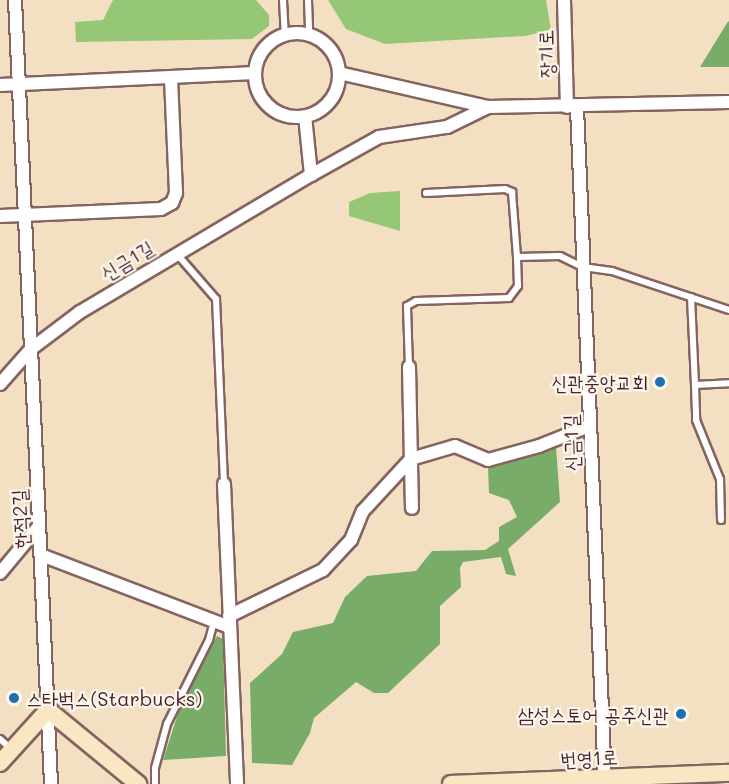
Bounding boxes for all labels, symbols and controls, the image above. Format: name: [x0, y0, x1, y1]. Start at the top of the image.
street label: 장기로: [533, 29, 559, 79]
street label: 신금1길: [96, 235, 158, 285]
place label: 신관중앙교회: [551, 370, 648, 394]
marker: 신관중앙교회: [653, 375, 667, 389]
street label: 신금1길: [558, 414, 584, 472]
street label: 한적2길: [6, 489, 34, 549]
place label: 스타벅스(Starbucks): [26, 686, 202, 710]
marker: 스타벅스(Starbucks): [7, 691, 21, 705]
place label: 삼성스토어 공주신관: [518, 702, 669, 726]
marker: 삼성스토어 공주신관: [674, 707, 688, 721]
street label: 번영1로: [560, 745, 618, 771]

